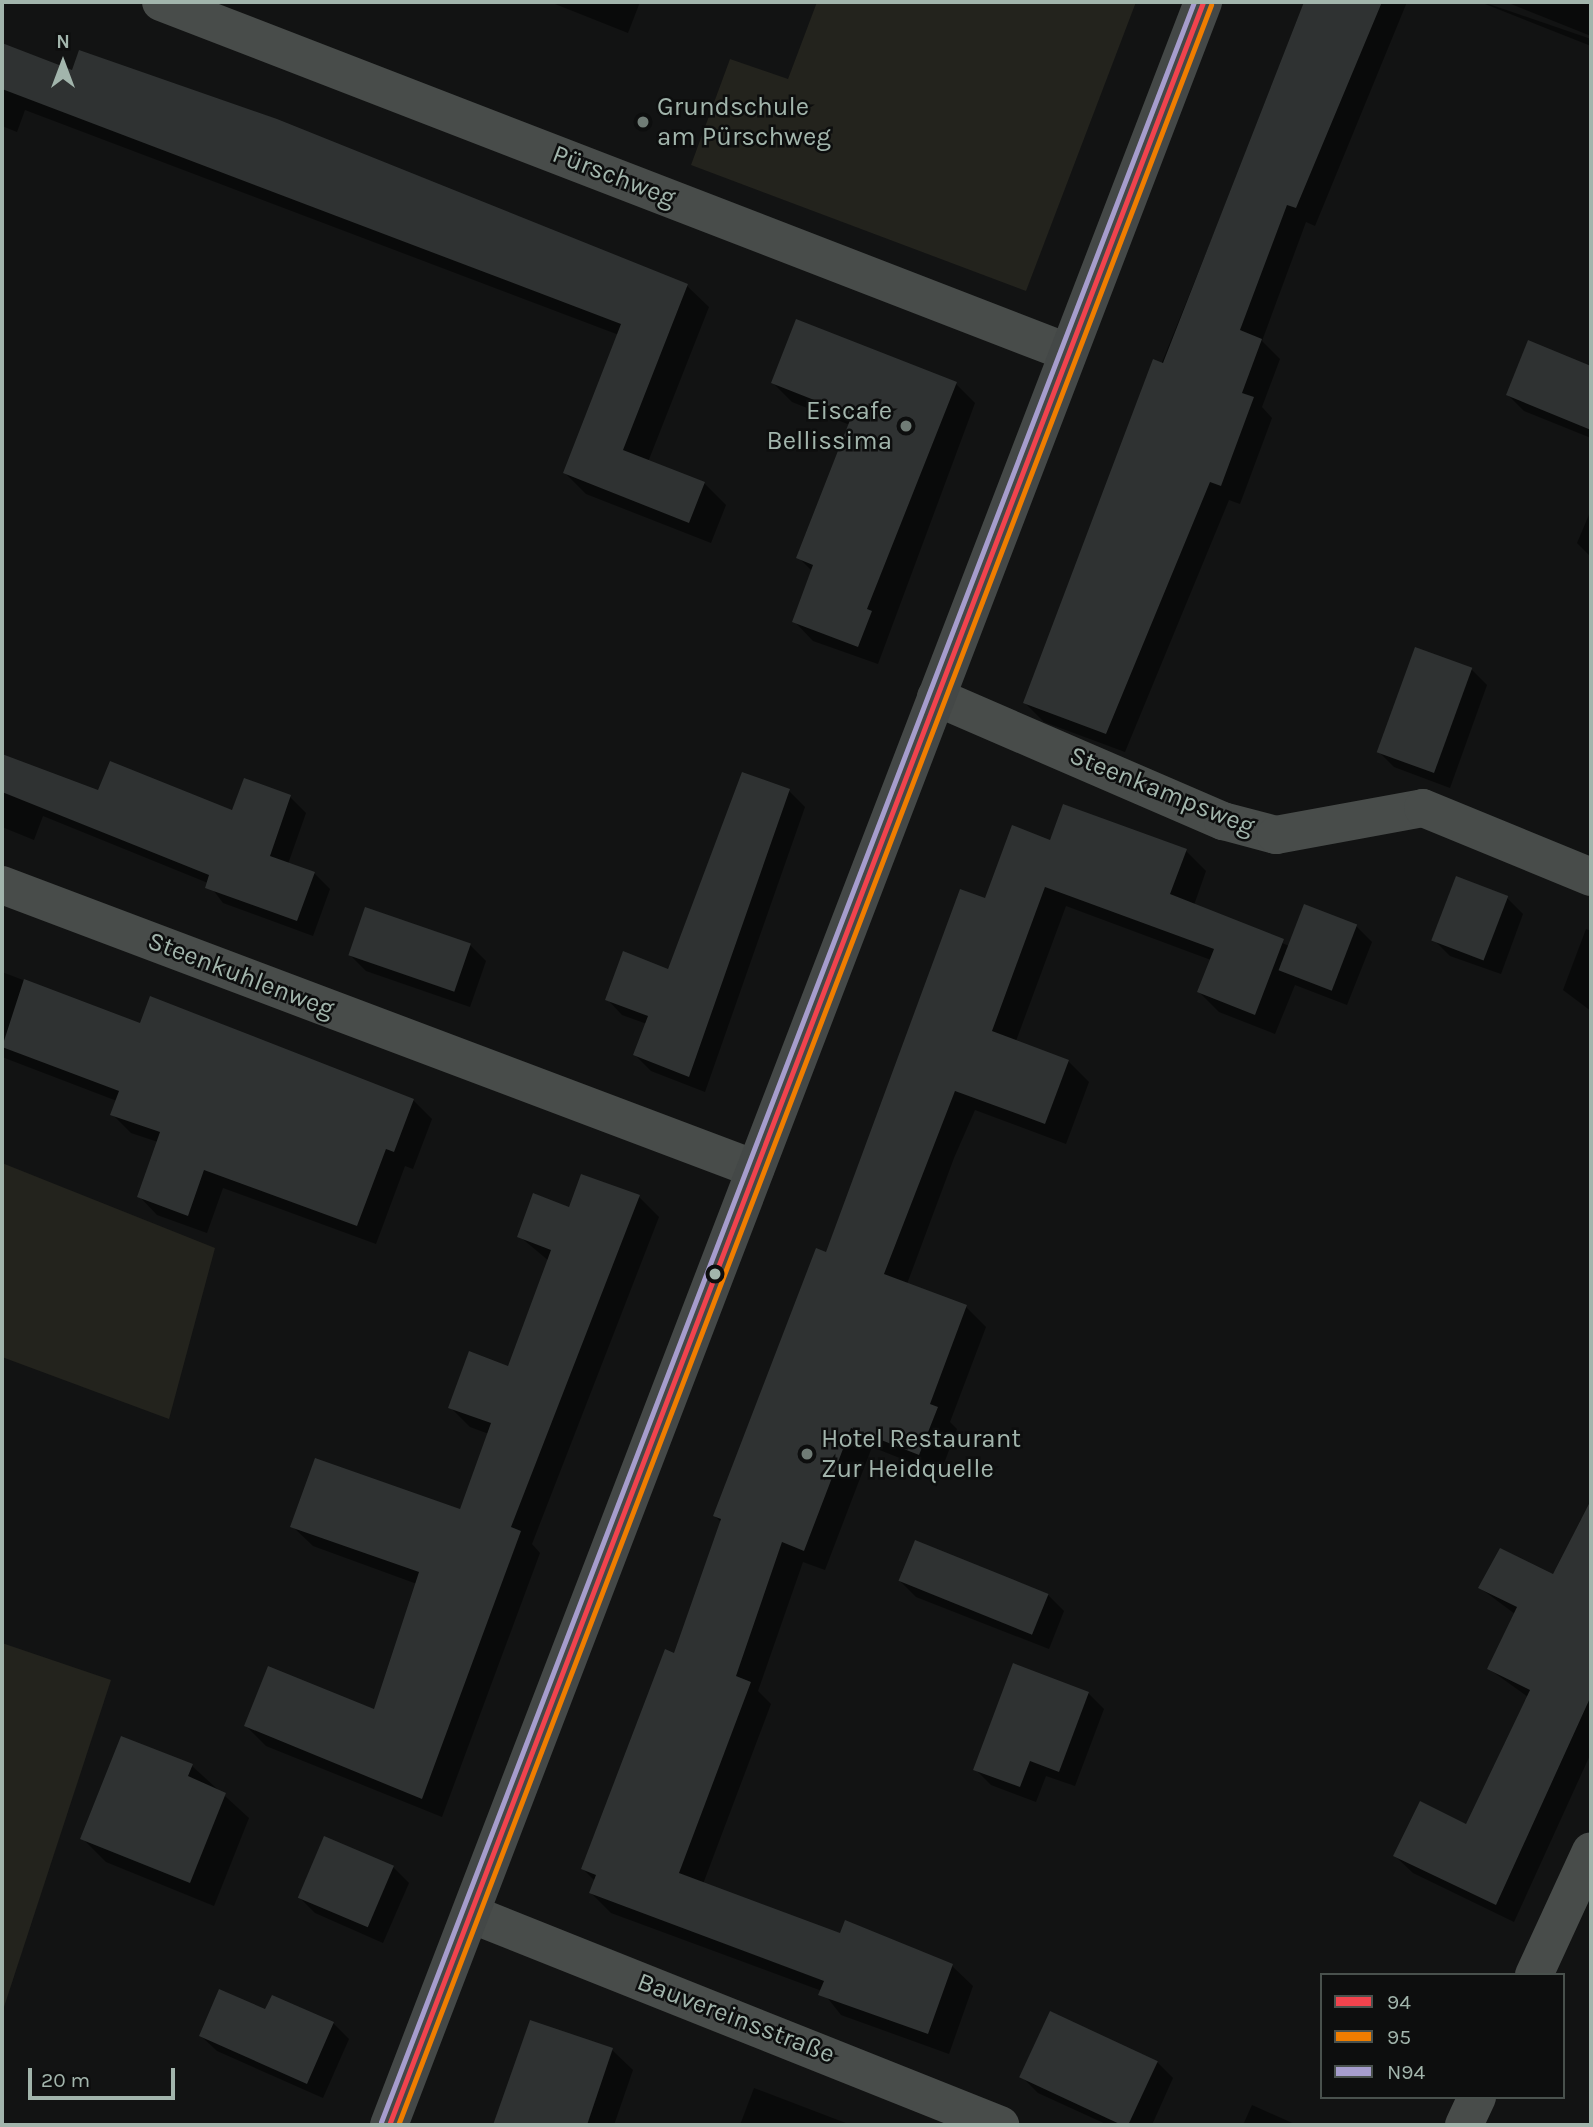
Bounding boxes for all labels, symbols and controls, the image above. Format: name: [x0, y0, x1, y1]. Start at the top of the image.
north arrow: [28, 28, 98, 98]
text: N: [56, 31, 70, 53]
place label: Grundschule am Pürschweg: [657, 91, 831, 152]
marker: Grundschule am Pürschweg: [635, 114, 651, 130]
street label: Pürschweg: [548, 138, 680, 214]
place label: Eiscafe Bellissima: [766, 395, 892, 457]
marker: Eiscafe Bellissima: [898, 418, 914, 434]
street label: Steenkampsweg: [1065, 740, 1259, 842]
street label: Steenkuhlenweg: [143, 925, 339, 1025]
unlabelled marker: [708, 1267, 722, 1281]
place label: Hotel Restaurant Zur Heidquelle: [821, 1423, 1021, 1484]
marker: Hotel Restaurant Zur Heidquelle: [799, 1446, 815, 1462]
street label: Bauvereinsstraße: [633, 1966, 839, 2070]
legend: [1320, 1973, 1565, 2099]
text: 94: [1387, 1990, 1411, 2014]
text: 95: [1387, 2025, 1411, 2049]
scale bar: [32, 2054, 178, 2098]
text: N94: [1387, 2060, 1425, 2084]
text: 20 m: [41, 2068, 90, 2092]

